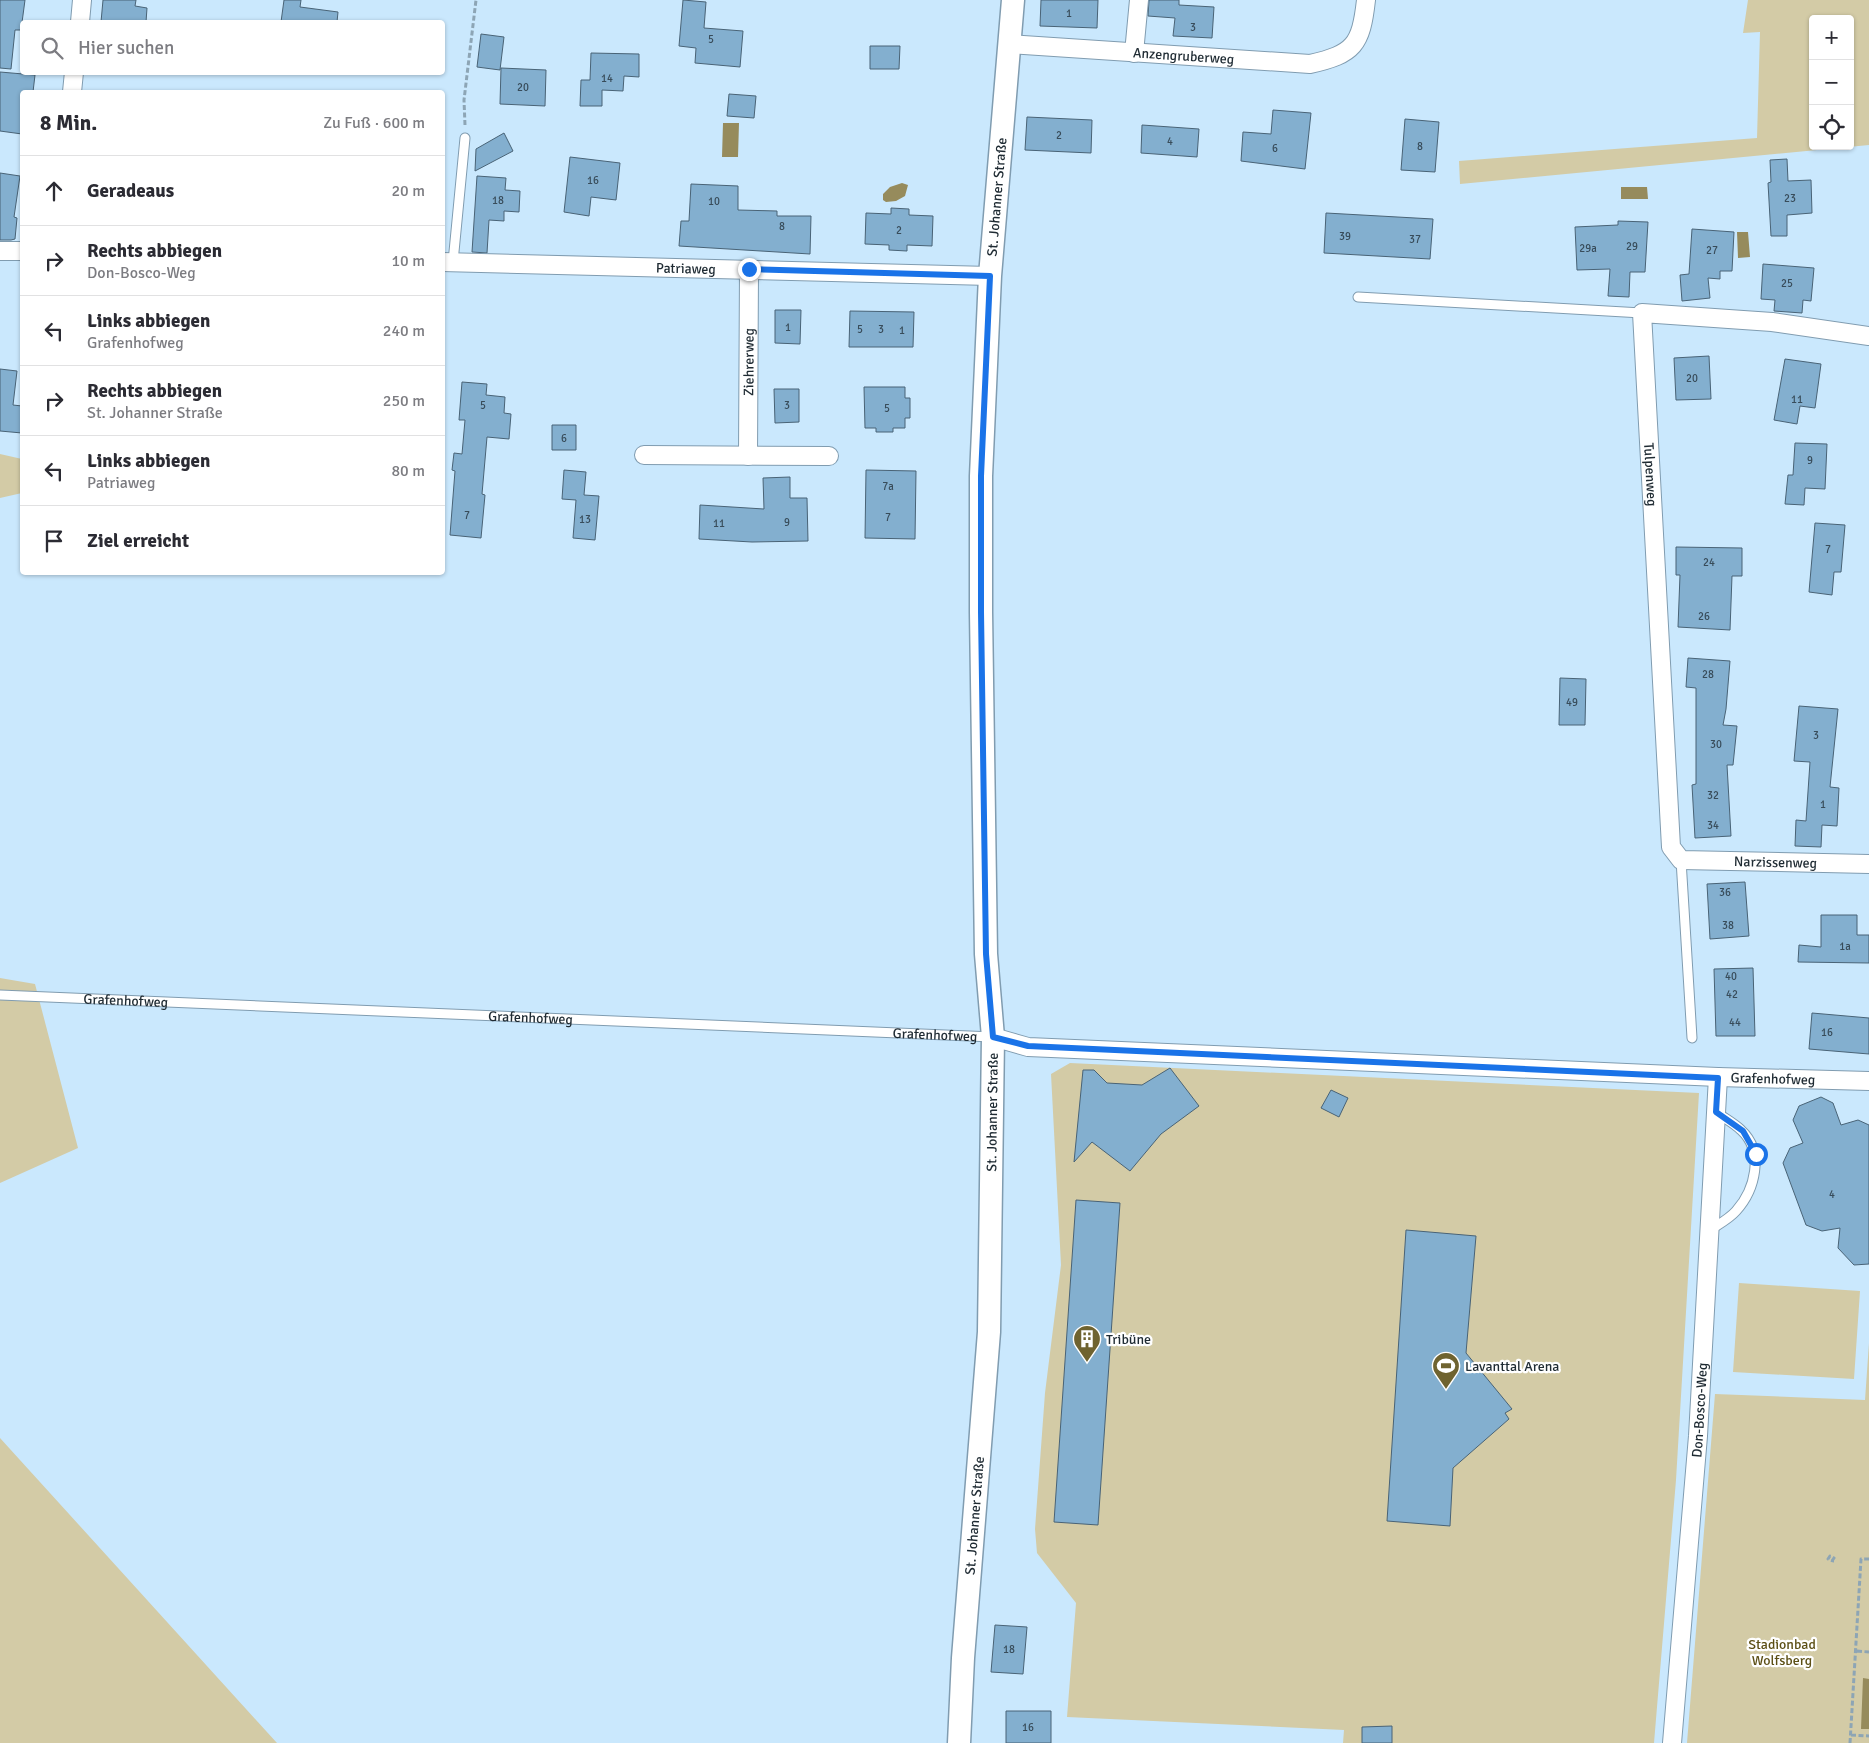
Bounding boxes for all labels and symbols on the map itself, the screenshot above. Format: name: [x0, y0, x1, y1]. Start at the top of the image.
house number: 1: [1066, 7, 1072, 20]
house number: 3: [1190, 21, 1196, 34]
house number: 5: [708, 33, 714, 46]
street label: Anzengruberweg: [1132, 44, 1235, 67]
house number: 14: [601, 72, 613, 85]
house number: 20: [517, 81, 529, 94]
house number: 2: [1056, 129, 1062, 142]
house number: 4: [1167, 135, 1173, 148]
street label: St. Johanner Straße: [983, 137, 1010, 257]
house number: 8: [1417, 140, 1423, 153]
house number: 6: [1272, 142, 1278, 155]
house number: 16: [587, 174, 599, 187]
house number: 23: [1784, 192, 1796, 205]
house number: 18: [492, 194, 504, 207]
house number: 10: [708, 195, 720, 208]
house number: 8: [779, 220, 785, 233]
house number: 2: [896, 224, 902, 237]
house number: 39: [1339, 230, 1351, 243]
house number: 37: [1409, 233, 1421, 246]
house number: 29: [1626, 240, 1638, 253]
house number: 29a: [1579, 242, 1597, 255]
house number: 27: [1706, 244, 1718, 257]
route end: [738, 258, 761, 281]
street label: Patriaweg: [656, 259, 716, 277]
house number: 25: [1781, 277, 1793, 290]
house number: 1: [785, 321, 791, 334]
house number: 5: [857, 323, 863, 336]
house number: 3: [878, 323, 884, 336]
house number: 1: [899, 324, 905, 337]
street label: Ziehrerweg: [740, 328, 757, 396]
house number: 20: [1686, 372, 1698, 385]
house number: 11: [1791, 393, 1803, 406]
house number: 5: [480, 399, 486, 412]
house number: 3: [784, 399, 790, 412]
house number: 5: [884, 402, 890, 415]
house number: 6: [561, 432, 567, 445]
street label: Tulpenweg: [1641, 442, 1661, 507]
house number: 9: [1807, 454, 1813, 467]
house number: 7a: [882, 480, 894, 493]
house number: 7: [464, 509, 470, 522]
house number: 7: [885, 511, 891, 524]
house number: 13: [579, 513, 591, 526]
house number: 9: [784, 516, 790, 529]
house number: 11: [713, 517, 725, 530]
house number: 7: [1825, 543, 1831, 556]
house number: 24: [1703, 556, 1715, 569]
house number: 26: [1698, 610, 1710, 623]
house number: 28: [1702, 668, 1714, 681]
house number: 49: [1566, 696, 1578, 709]
house number: 3: [1813, 729, 1819, 742]
house number: 30: [1710, 738, 1722, 751]
house number: 32: [1707, 789, 1719, 802]
house number: 1: [1820, 798, 1826, 811]
house number: 34: [1707, 819, 1719, 832]
street label: Narzissenweg: [1734, 853, 1817, 871]
house number: 36: [1719, 886, 1731, 899]
house number: 38: [1722, 919, 1734, 932]
house number: 1a: [1839, 940, 1851, 953]
house number: 40: [1725, 970, 1737, 983]
house number: 42: [1726, 988, 1738, 1001]
street label: Grafenhofweg: [83, 990, 169, 1011]
street label: Grafenhofweg: [488, 1007, 573, 1028]
house number: 44: [1729, 1016, 1741, 1029]
street label: Grafenhofweg: [892, 1024, 978, 1045]
house number: 16: [1821, 1026, 1833, 1039]
street label: St. Johanner Straße: [983, 1053, 1001, 1172]
street label: Grafenhofweg: [1730, 1069, 1816, 1088]
route start: [1745, 1143, 1768, 1166]
house number: 4: [1829, 1188, 1835, 1201]
building icon: Tribüne: [1072, 1324, 1102, 1363]
place label: Tribüne: [1106, 1331, 1151, 1348]
sports icon: Lavanttal Arena: [1431, 1351, 1461, 1390]
place label: Lavanttal Arena: [1465, 1358, 1559, 1375]
street label: Don-Bosco-Weg: [1688, 1362, 1711, 1458]
street label: St. Johanner Straße: [961, 1456, 988, 1576]
park label: Stadionbad Wolfsberg: [1748, 1636, 1816, 1669]
house number: 18: [1003, 1643, 1015, 1656]
house number: 16: [1022, 1721, 1034, 1734]

